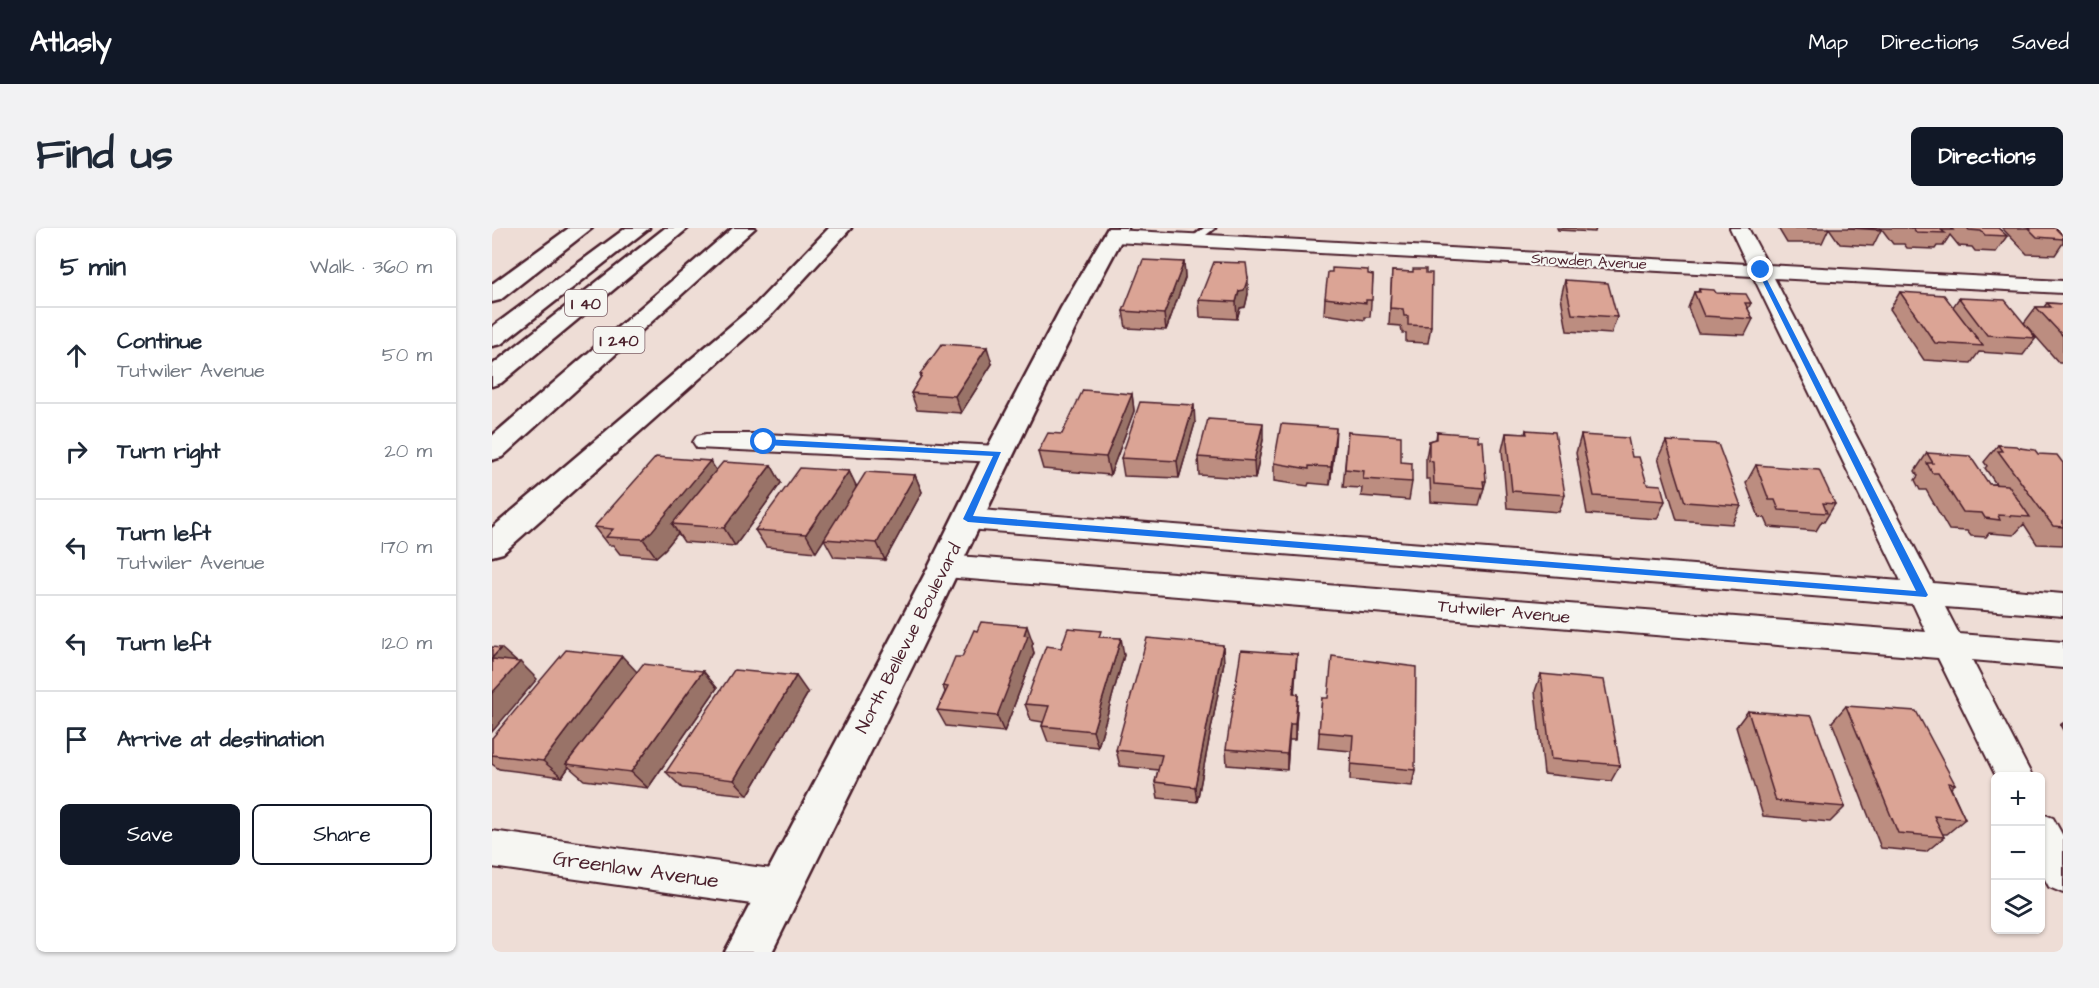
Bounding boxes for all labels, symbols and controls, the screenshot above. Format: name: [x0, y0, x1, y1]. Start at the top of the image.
text: Atlasly: [30, 23, 112, 62]
text: Map: [1808, 28, 1848, 57]
text: Directions: [1881, 28, 1979, 57]
text: Saved: [2012, 28, 2069, 57]
text: Find us: [36, 127, 173, 185]
button: Directions: [1911, 127, 2063, 186]
street label: Snowden Avenue: [1531, 248, 1647, 275]
text: 5 min: [60, 249, 126, 285]
text: Walk · 360 m: [310, 253, 432, 281]
route end: [1747, 256, 1773, 282]
road number: I 40: [565, 290, 607, 316]
text: Continue: [117, 326, 202, 357]
road number: I 240: [594, 327, 644, 353]
icon: ahead: [60, 339, 93, 372]
text: 50 m: [382, 341, 432, 369]
text: Tutwiler Avenue: [117, 357, 265, 385]
route start: [750, 428, 776, 454]
icon: right: [60, 435, 93, 468]
text: Turn right: [117, 436, 220, 467]
text: 20 m: [384, 437, 432, 465]
text: Turn left: [117, 518, 211, 549]
icon: left: [60, 531, 93, 564]
text: 170 m: [381, 533, 432, 561]
street label: North Bellevue Boulevard: [850, 539, 967, 738]
text: Tutwiler Avenue: [117, 549, 265, 577]
street label: Tutwiler Avenue: [1437, 593, 1572, 630]
icon: left: [60, 627, 93, 660]
text: Turn left: [117, 628, 211, 659]
text: 120 m: [382, 629, 432, 657]
icon: arrive: [60, 723, 93, 756]
text: Arrive at destination: [117, 724, 324, 755]
map controls: [1991, 772, 2045, 934]
button: +: [1991, 772, 2045, 826]
button: Save: [60, 804, 240, 865]
button: Share: [252, 804, 432, 865]
button: −: [1991, 826, 2045, 880]
street label: Greenlaw Avenue: [551, 844, 721, 895]
button: layers: [1991, 880, 2045, 934]

